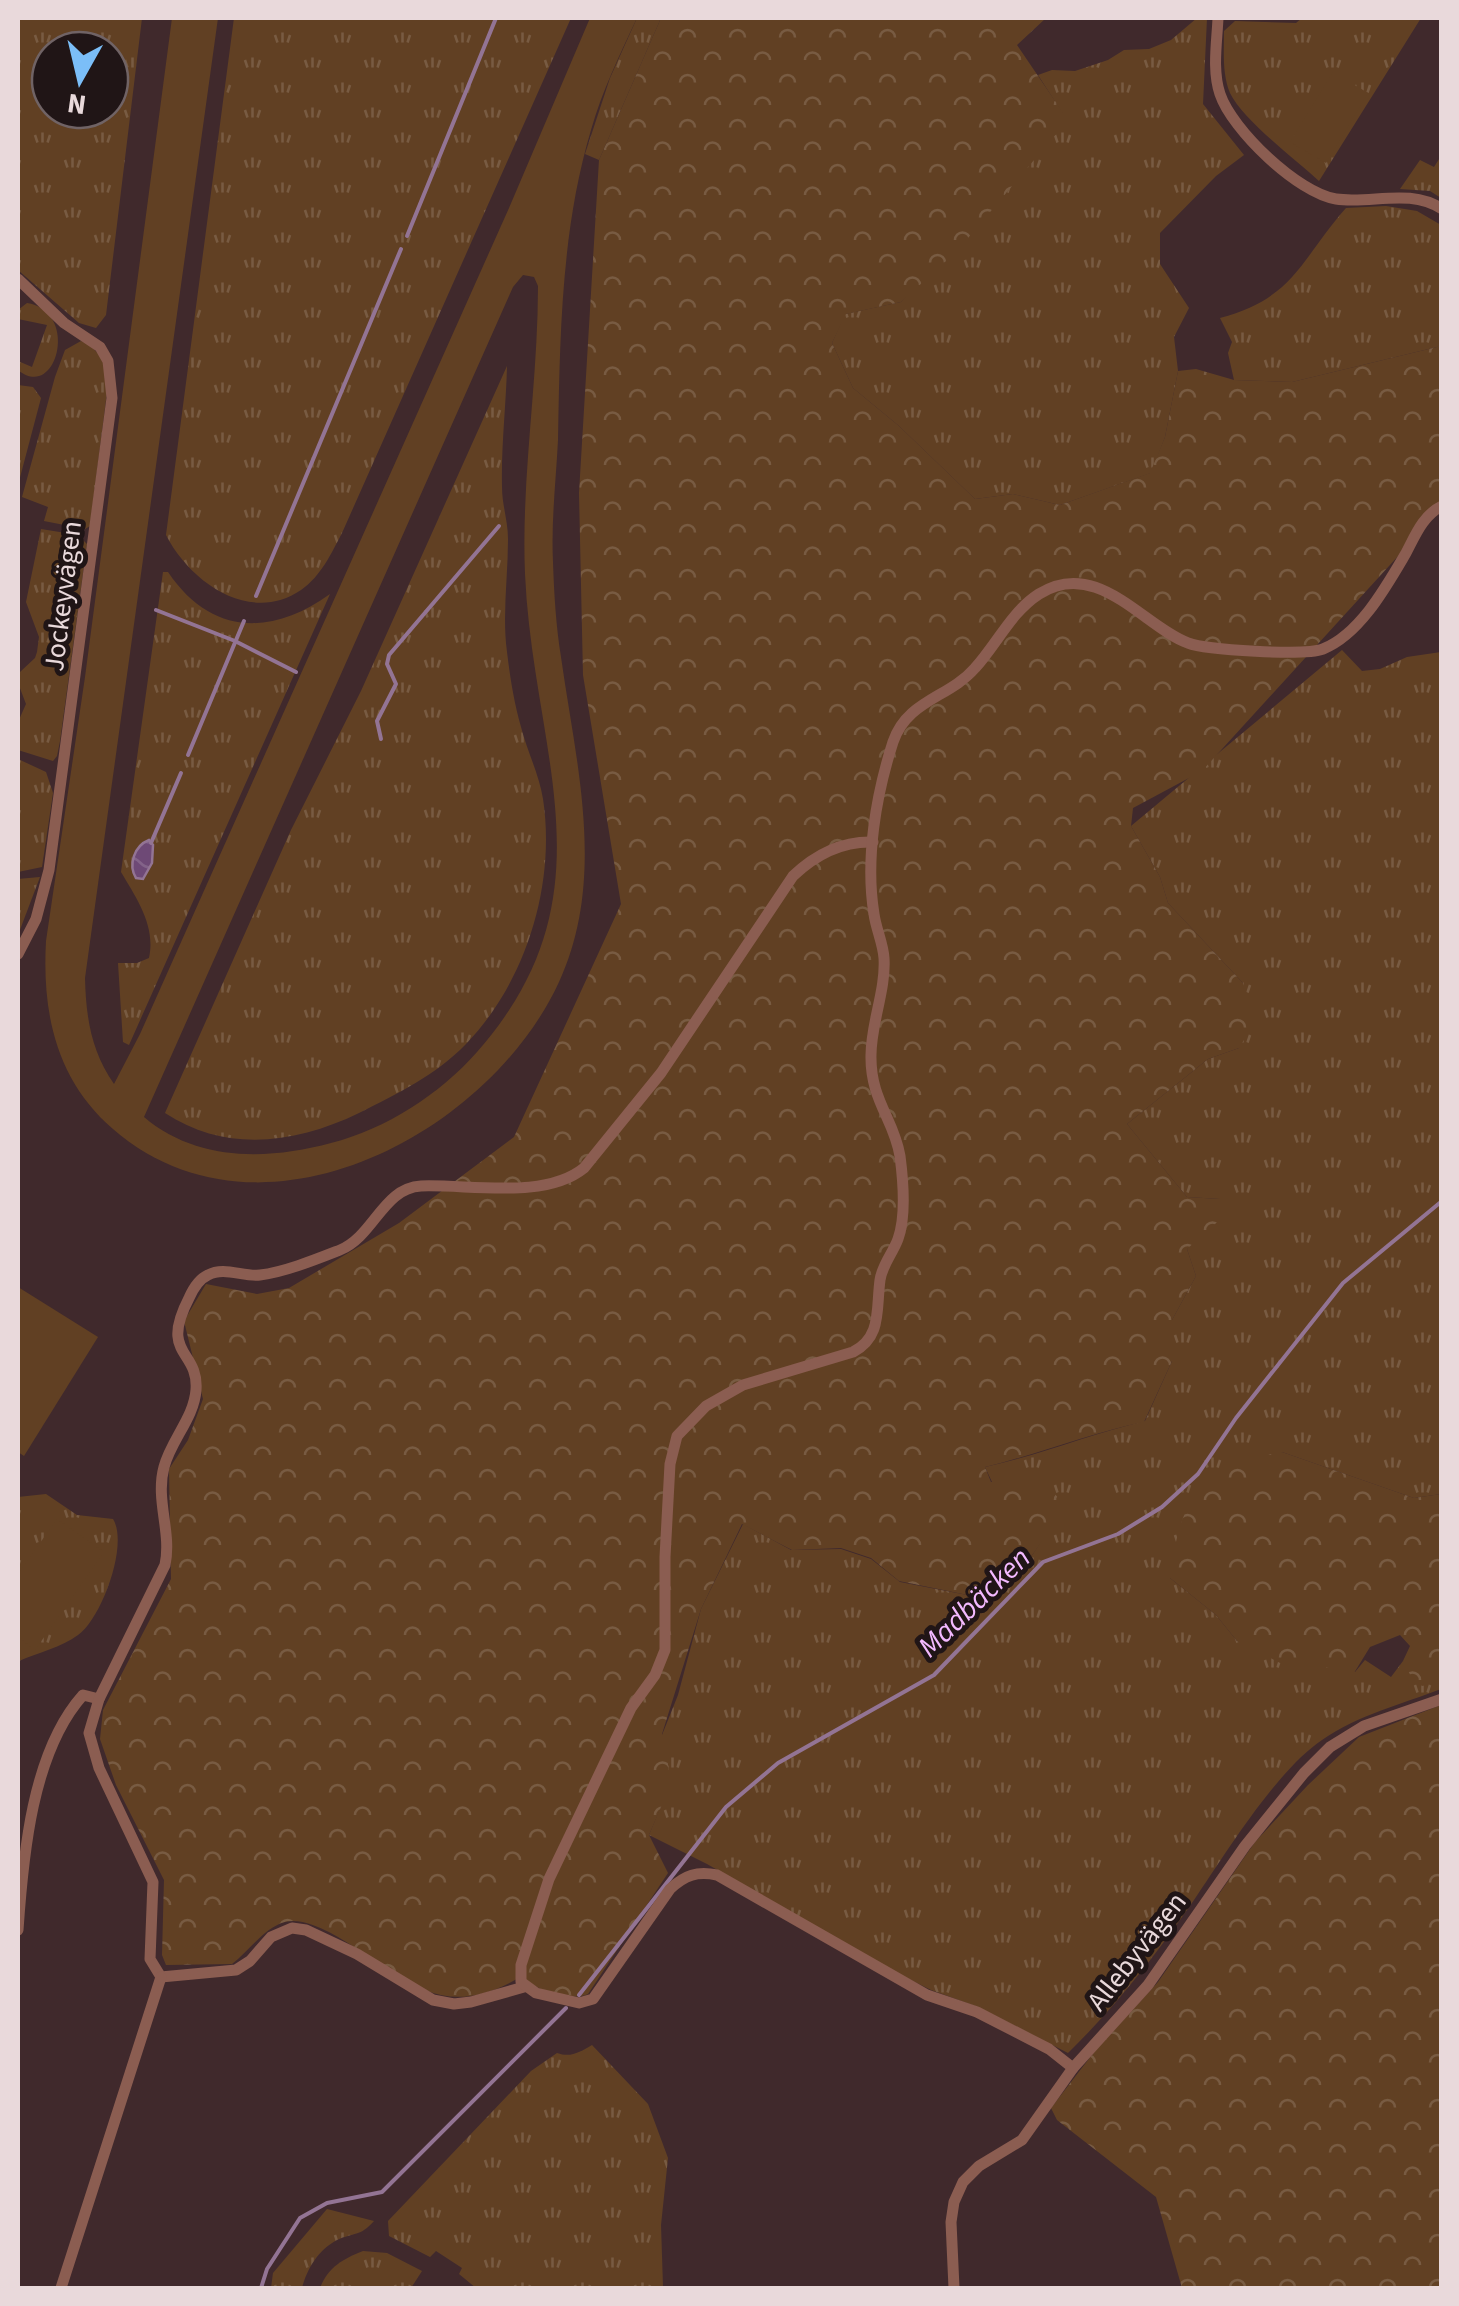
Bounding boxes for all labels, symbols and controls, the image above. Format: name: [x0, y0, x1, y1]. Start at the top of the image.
north arrow: [30, 30, 130, 130]
text: N: [65, 83, 89, 125]
street label: Jockeyvägen: [34, 519, 92, 674]
water label: Madbäcken: [908, 1537, 1041, 1667]
street label: Allebyvägen: [1078, 1884, 1196, 2020]

